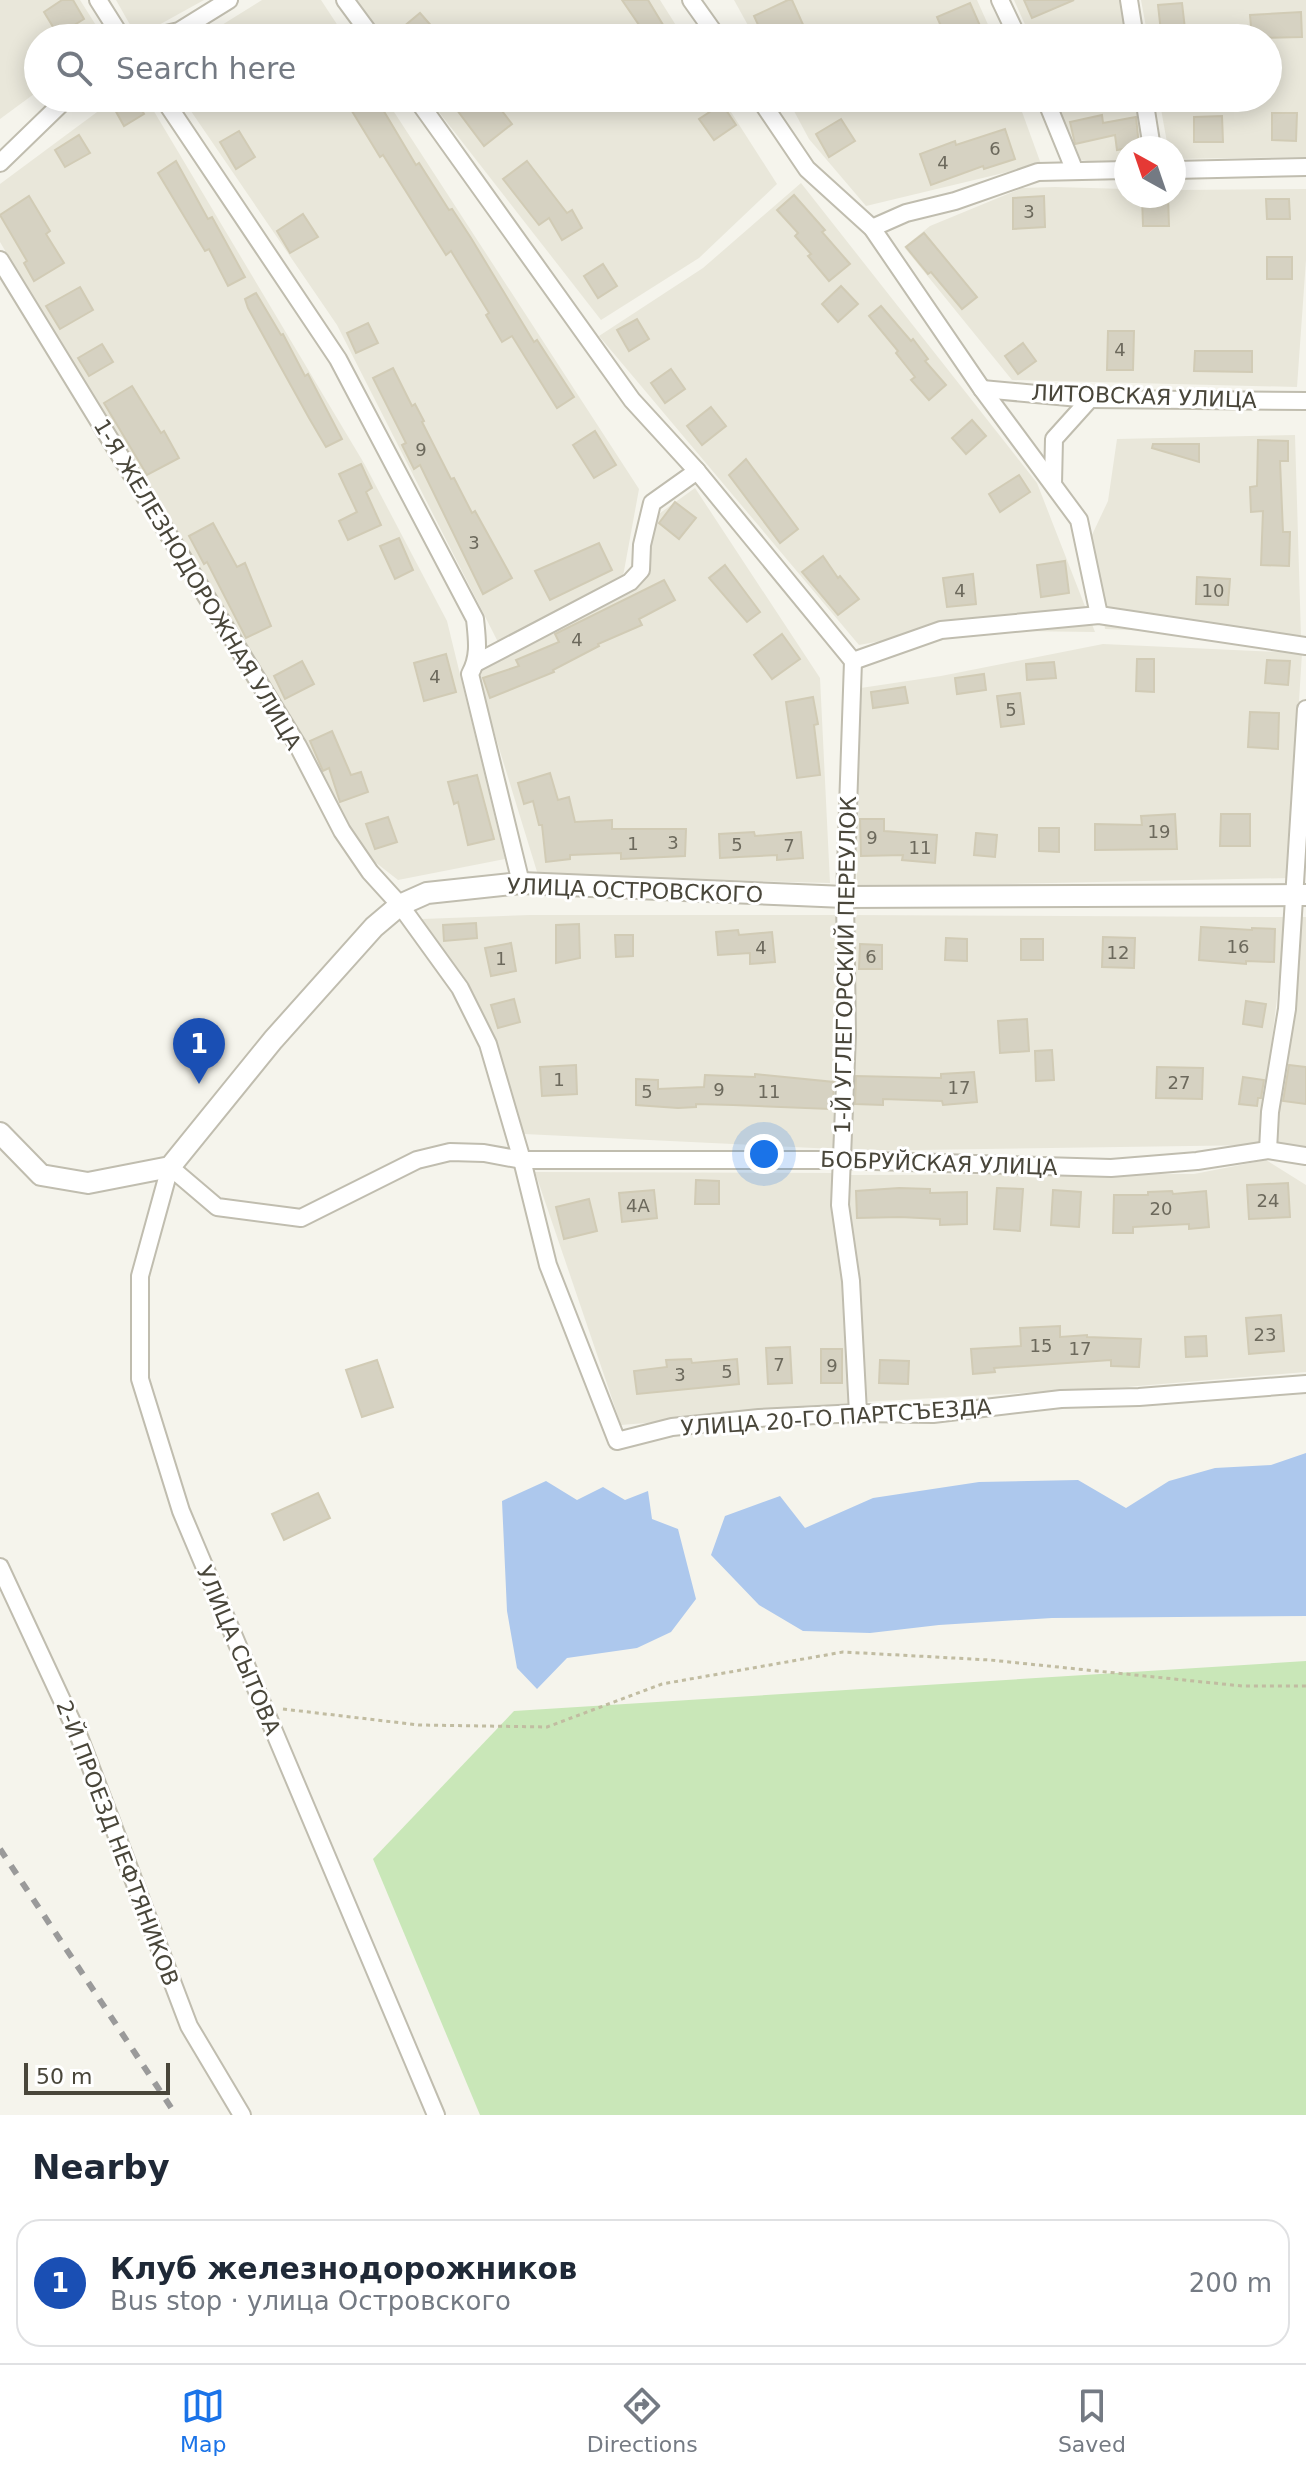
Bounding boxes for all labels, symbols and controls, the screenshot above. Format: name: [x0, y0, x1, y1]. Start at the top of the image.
search box: [24, 24, 1282, 112]
icon: search: [52, 46, 96, 90]
text: Search here: [116, 51, 296, 86]
north arrow: [1114, 136, 1186, 208]
house number: 6: [989, 138, 1001, 159]
house number: 4: [937, 152, 949, 173]
house number: 3: [1023, 201, 1035, 222]
house number: 4: [1114, 339, 1126, 360]
street label: ЛИТОВСКАЯ УЛИЦА: [1031, 380, 1257, 413]
street label: 1-Я ЖЕЛЕЗНОДОРОЖНАЯ УЛИЦА: [89, 414, 307, 754]
house number: 9: [415, 439, 427, 460]
house number: 3: [468, 532, 480, 553]
house number: 4: [954, 580, 966, 601]
house number: 10: [1202, 580, 1224, 601]
house number: 4: [571, 629, 583, 650]
house number: 4: [429, 666, 441, 687]
house number: 5: [1005, 699, 1017, 720]
street label: 1-Й УГЛЕГОРСКИЙ ПЕРЕУЛОК: [830, 795, 861, 1134]
house number: 19: [1148, 821, 1170, 842]
house number: 9: [866, 827, 878, 848]
house number: 3: [667, 832, 679, 853]
house number: 1: [627, 833, 639, 854]
house number: 5: [731, 834, 743, 855]
house number: 7: [783, 835, 795, 856]
house number: 11: [909, 837, 931, 858]
street label: УЛИЦА ОСТРОВСКОГО: [506, 874, 764, 907]
house number: 16: [1227, 936, 1249, 957]
house number: 4: [755, 937, 767, 958]
house number: 12: [1107, 942, 1129, 963]
house number: 6: [865, 946, 877, 967]
house number: 1: [495, 948, 507, 969]
pin: 1: [173, 1018, 225, 1084]
house number: 1: [553, 1069, 565, 1090]
house number: 27: [1168, 1072, 1190, 1093]
house number: 17: [948, 1077, 970, 1098]
house number: 9: [713, 1079, 725, 1100]
house number: 5: [641, 1081, 653, 1102]
house number: 11: [758, 1081, 780, 1102]
your location: [744, 1134, 784, 1174]
street label: БОБРУЙСКАЯ УЛИЦА: [820, 1147, 1058, 1180]
house number: 24: [1257, 1190, 1279, 1211]
house number: 4А: [626, 1195, 651, 1216]
house number: 20: [1150, 1198, 1172, 1219]
house number: 23: [1254, 1324, 1276, 1345]
house number: 15: [1030, 1335, 1052, 1356]
house number: 17: [1069, 1338, 1091, 1359]
house number: 7: [773, 1354, 785, 1375]
house number: 9: [826, 1355, 838, 1376]
house number: 5: [721, 1361, 733, 1382]
house number: 3: [674, 1364, 686, 1385]
street label: УЛИЦА 20-ГО ПАРТСЪЕЗДА: [680, 1394, 992, 1441]
street label: УЛИЦА СЫТОВА: [192, 1562, 285, 1738]
street label: 2-Й ПРОЕЗД НЕФТЯНИКОВ: [51, 1697, 184, 1989]
scale bar: [24, 2059, 170, 2095]
text: 50 m: [36, 2064, 92, 2089]
text: Nearby: [32, 2147, 170, 2187]
text: Клуб железнодорожников: [110, 2251, 577, 2286]
text: 1: [51, 2268, 69, 2298]
text: 200 m: [1189, 2268, 1272, 2298]
text: Bus stop · улица Островского: [110, 2286, 511, 2316]
tab: Map: [180, 2384, 227, 2457]
tab: Directions: [587, 2384, 698, 2457]
tab: Saved: [1058, 2384, 1126, 2457]

